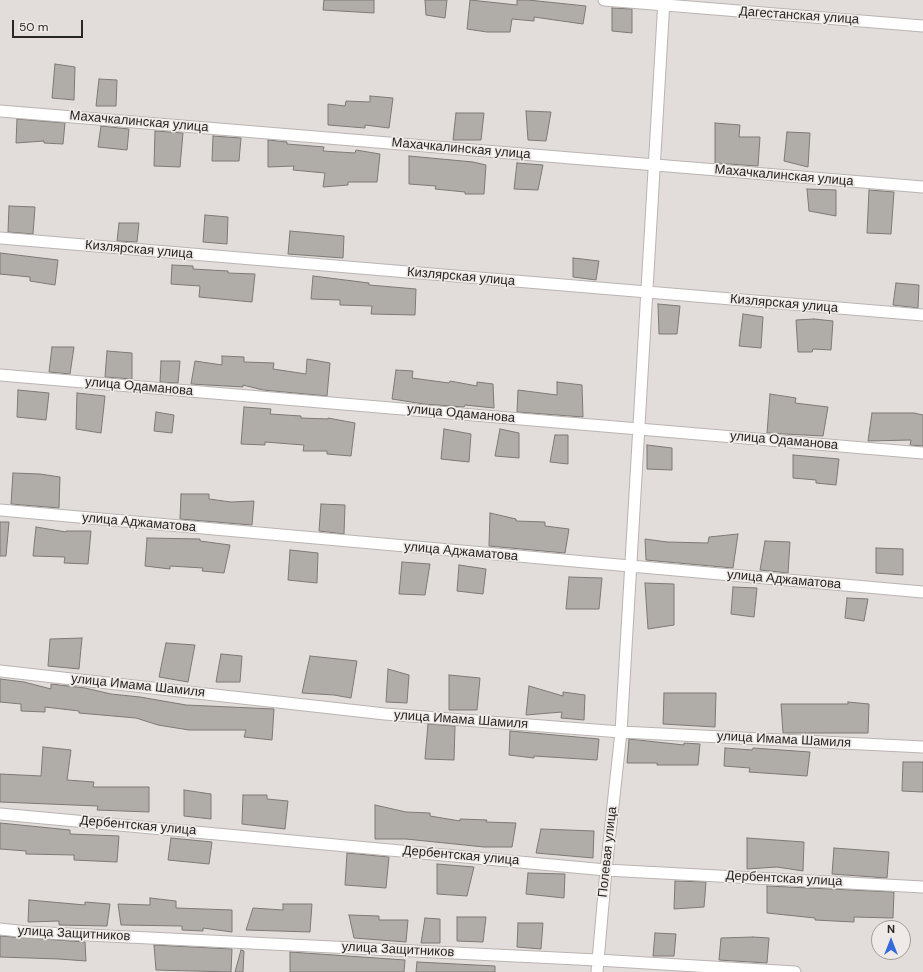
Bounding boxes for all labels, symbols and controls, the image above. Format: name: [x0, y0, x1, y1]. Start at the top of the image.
street label: Дагестанская улица: [738, 4, 860, 28]
scale bar: [14, 12, 85, 38]
text: 50 m: [19, 19, 48, 35]
street label: Махачкалинская улица: [69, 108, 209, 136]
street label: Махачкалинская улица: [391, 135, 531, 163]
street label: Махачкалинская улица: [714, 162, 854, 190]
street label: Кизлярская улица: [84, 238, 194, 262]
street label: Кизлярская улица: [406, 265, 516, 289]
street label: Кизлярская улица: [729, 292, 839, 316]
street label: улица Одаманова: [84, 375, 194, 399]
street label: улица Одаманова: [406, 402, 516, 426]
street label: улица Одаманова: [729, 429, 839, 453]
street label: улица Аджаматова: [81, 510, 197, 536]
street label: улица Аджаматова: [403, 539, 519, 565]
street label: улица Аджаматова: [726, 567, 842, 593]
street label: улица Имама Шамиля: [70, 671, 206, 701]
street label: улица Имама Шамиля: [393, 708, 529, 732]
street label: улица Имама Шамиля: [717, 729, 851, 751]
street label: Полевая улица: [595, 806, 621, 898]
street label: Дербентская улица: [79, 813, 197, 839]
street label: Дербентская улица: [402, 843, 520, 869]
street label: Дербентская улица: [725, 868, 843, 890]
north arrow: [871, 920, 911, 960]
text: N: [887, 922, 895, 936]
street label: улица Защитников: [17, 923, 131, 945]
street label: улица Защитников: [341, 939, 455, 961]

